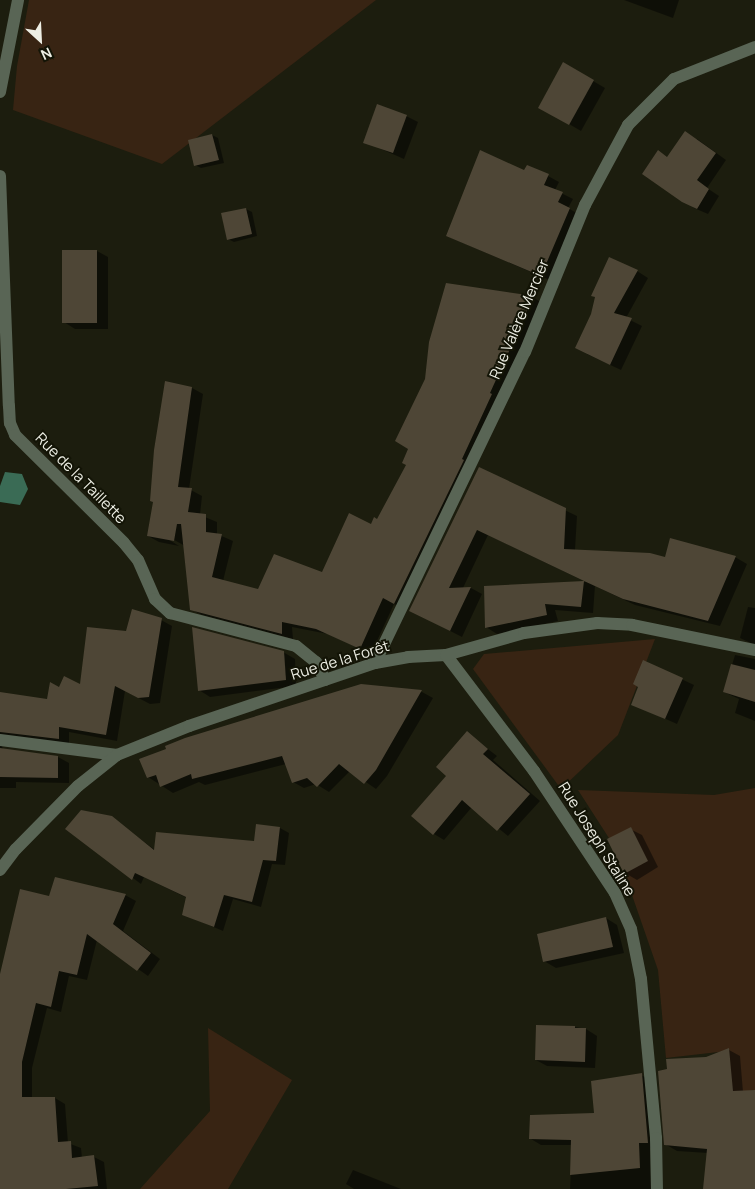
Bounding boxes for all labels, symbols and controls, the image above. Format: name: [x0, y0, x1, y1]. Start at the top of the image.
north arrow: [15, 15, 65, 65]
text: N: [38, 43, 55, 65]
street label: Rue Valère Mercier: [486, 256, 552, 382]
street label: Rue de la Taillette: [32, 429, 130, 527]
street label: Rue de la Forêt: [289, 636, 391, 684]
street label: Rue Joseph Staline: [555, 779, 639, 899]

